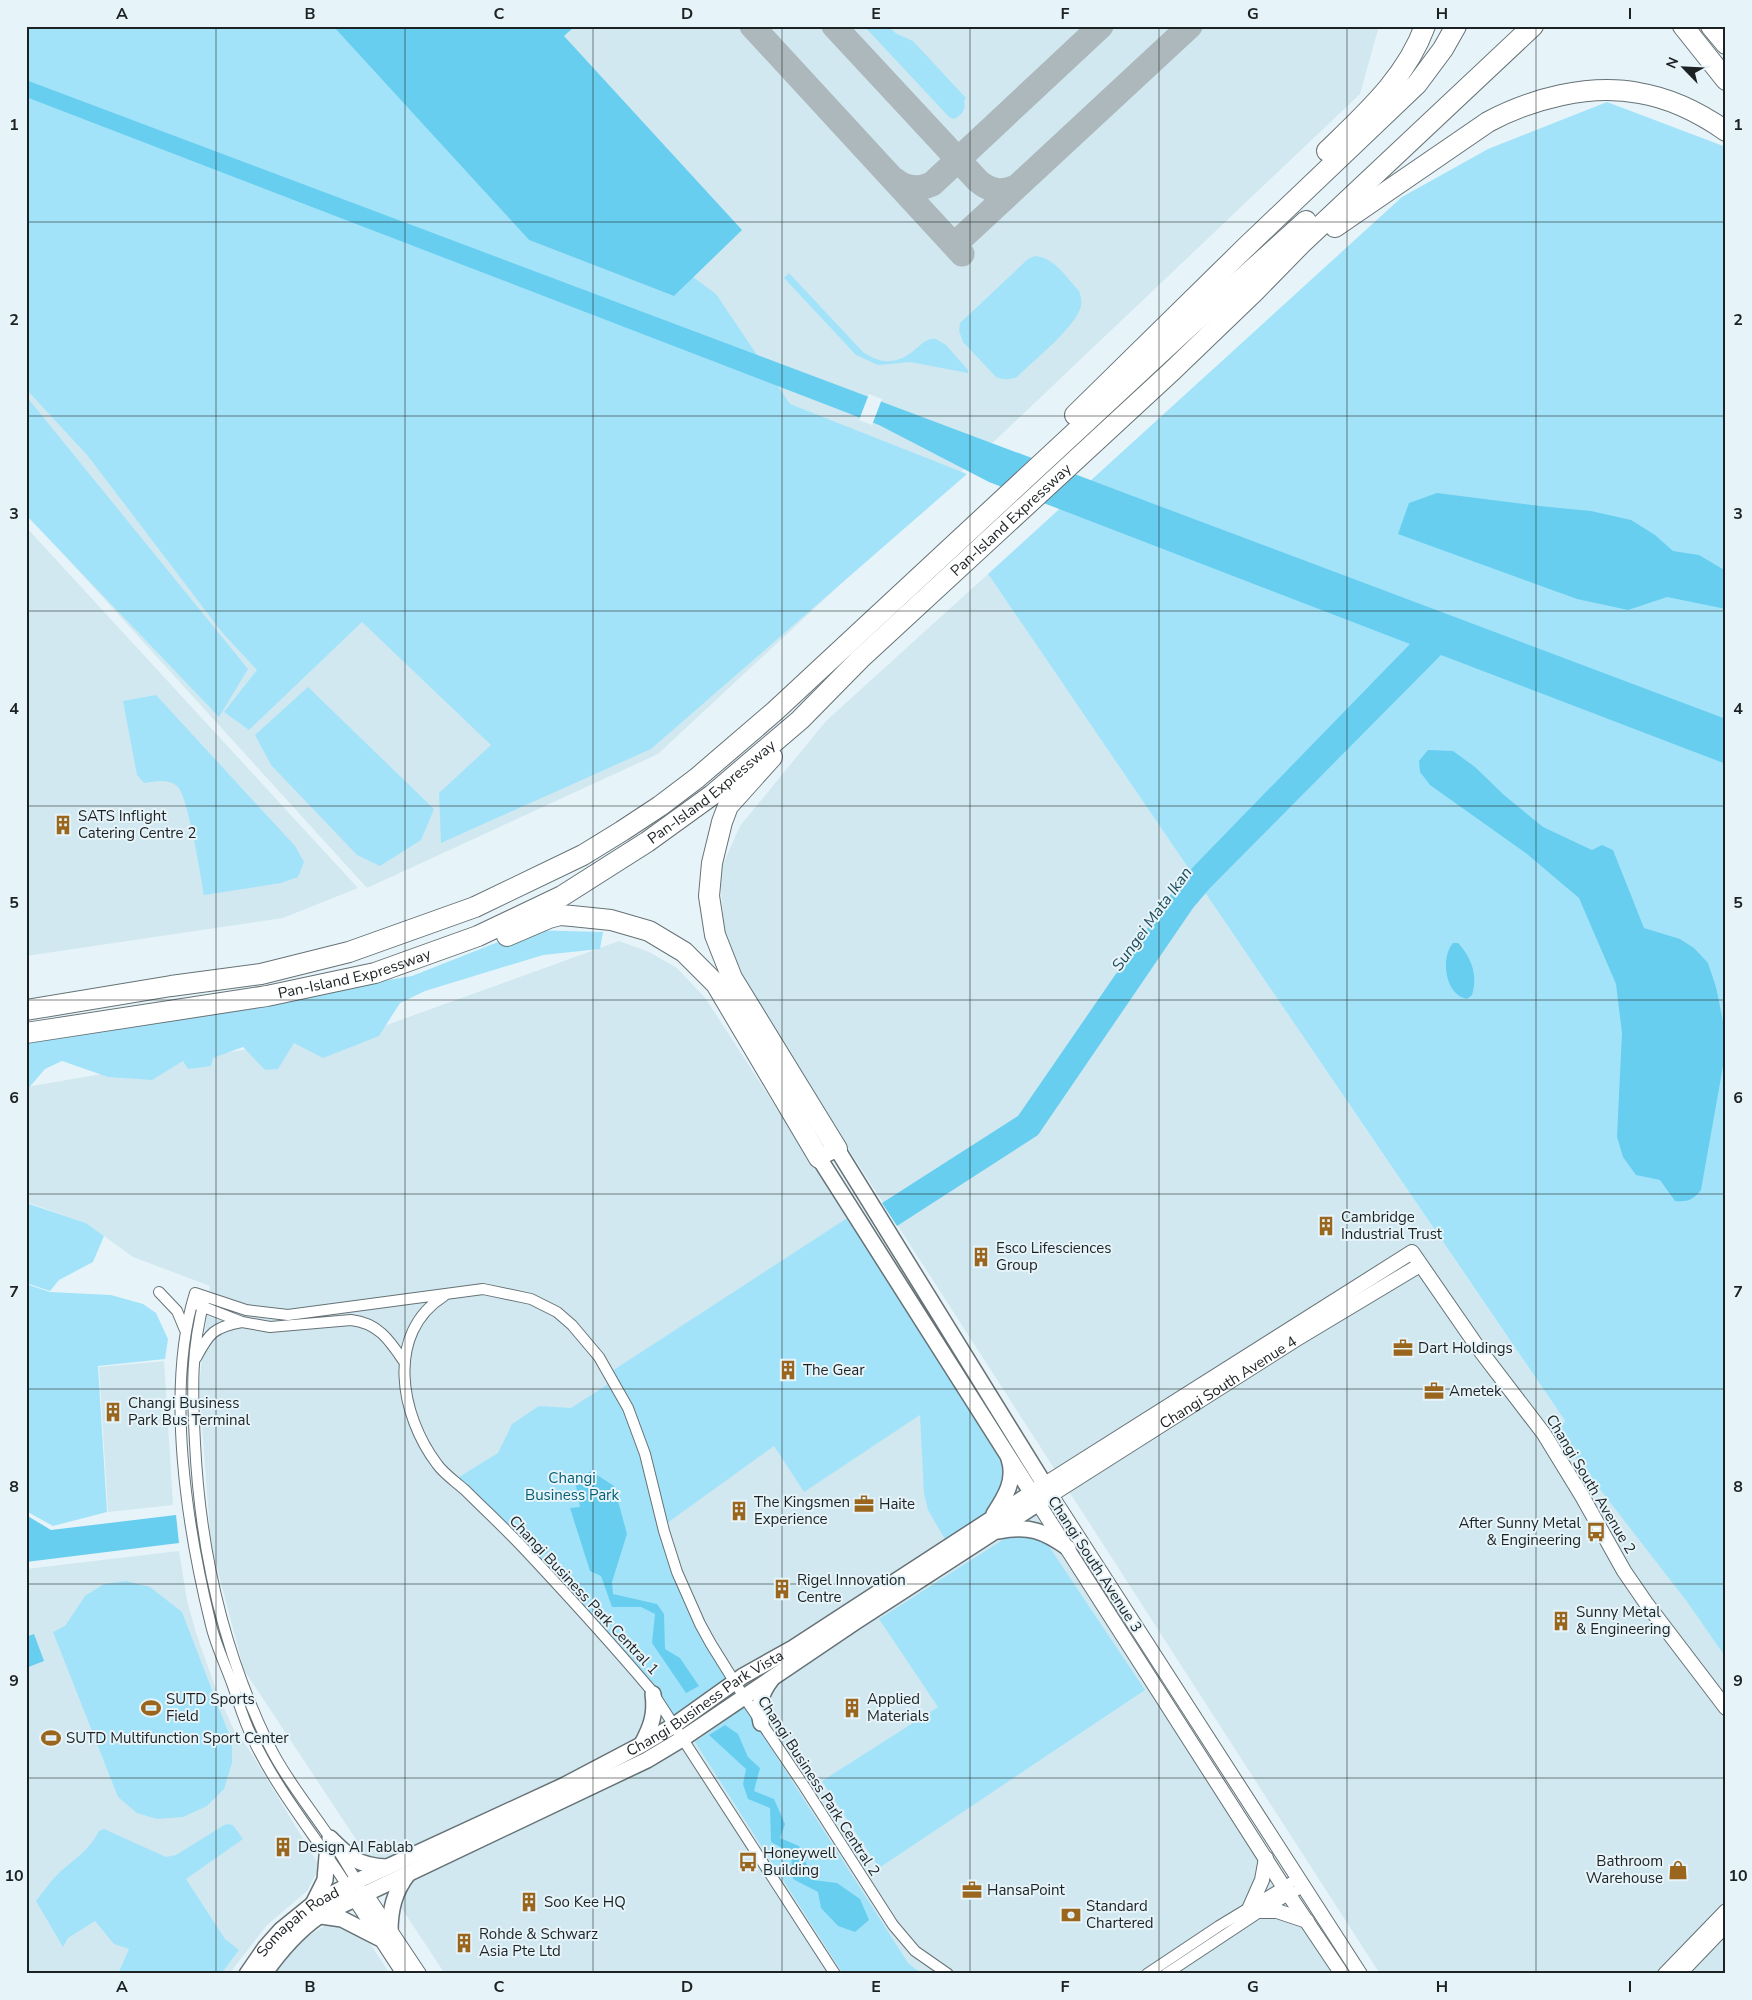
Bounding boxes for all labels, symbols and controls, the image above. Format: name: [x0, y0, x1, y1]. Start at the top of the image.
text: A: [116, 3, 128, 25]
text: B: [304, 3, 316, 25]
text: C: [494, 3, 505, 25]
text: D: [681, 3, 693, 25]
text: E: [871, 3, 881, 25]
text: F: [1061, 3, 1070, 25]
text: G: [1247, 3, 1259, 25]
text: H: [1436, 3, 1448, 25]
text: I: [1628, 3, 1632, 25]
north arrow: [1660, 42, 1710, 92]
text: N: [1662, 54, 1683, 72]
text: 1: [9, 114, 19, 136]
text: 1: [1733, 114, 1743, 136]
text: 2: [9, 309, 19, 331]
text: 2: [1733, 309, 1743, 331]
street label: Pan-Island Expressway: [946, 459, 1076, 581]
text: 3: [9, 503, 19, 525]
text: 3: [1733, 503, 1743, 525]
text: 4: [9, 698, 19, 720]
text: 4: [1733, 698, 1743, 720]
street label: Pan-Island Expressway: [643, 735, 780, 848]
place label: SATS Inflight Catering Centre 2: [78, 806, 196, 843]
building icon: SATS Inflight Catering Centre 2: [52, 814, 74, 836]
water label: Sungei Mata Ikan: [1107, 863, 1197, 975]
text: 5: [9, 892, 19, 914]
text: 5: [1733, 892, 1743, 914]
street label: Pan-Island Expressway: [276, 944, 434, 1003]
text: 6: [9, 1087, 19, 1109]
text: 6: [1733, 1087, 1743, 1109]
place label: Cambridge Industrial Trust: [1341, 1207, 1443, 1244]
building icon: Cambridge Industrial Trust: [1315, 1215, 1337, 1237]
place label: Esco Lifesciences Group: [996, 1238, 1111, 1275]
building icon: Esco Lifesciences Group: [970, 1246, 992, 1268]
text: 7: [9, 1281, 19, 1303]
text: 7: [1733, 1281, 1743, 1303]
street label: Changi South Avenue 4: [1156, 1331, 1301, 1433]
office icon: Dart Holdings: [1392, 1337, 1414, 1359]
place label: Dart Holdings: [1418, 1338, 1513, 1358]
building icon: The Gear: [777, 1359, 799, 1381]
place label: The Gear: [803, 1360, 865, 1380]
office icon: Ametek: [1423, 1380, 1445, 1402]
place label: Ametek: [1449, 1381, 1502, 1401]
place label: Changi Business Park Bus Terminal: [128, 1393, 250, 1430]
building icon: Changi Business Park Bus Terminal: [102, 1401, 124, 1423]
street label: Changi South Avenue 2: [1542, 1411, 1640, 1557]
park label: Changi Business Park: [525, 1468, 619, 1505]
text: 8: [9, 1476, 19, 1498]
text: 8: [1733, 1476, 1743, 1498]
place label: The Kingsmen Experience: [754, 1492, 850, 1529]
street label: Changi South Avenue 3: [1043, 1492, 1147, 1636]
office icon: Haite: [853, 1493, 875, 1515]
place label: Haite: [879, 1494, 915, 1514]
building icon: The Kingsmen Experience: [728, 1500, 750, 1522]
street label: Changi Business Park Central 1: [505, 1511, 663, 1679]
place label: After Sunny Metal & Engineering: [1459, 1513, 1582, 1550]
bus stop icon: After Sunny Metal & Engineering: [1585, 1521, 1607, 1543]
place label: Rigel Innovation Centre: [797, 1570, 906, 1607]
building icon: Rigel Innovation Centre: [771, 1578, 793, 1600]
place label: Sunny Metal & Engineering: [1576, 1602, 1670, 1639]
building icon: Sunny Metal & Engineering: [1550, 1610, 1572, 1632]
street label: Changi Business Park Vista: [623, 1645, 787, 1761]
text: 9: [9, 1670, 19, 1692]
text: 9: [1733, 1670, 1743, 1692]
place label: SUTD Sports Field: [166, 1689, 255, 1726]
place label: Applied Materials: [867, 1689, 929, 1726]
street label: Changi Business Park Central 2: [753, 1692, 885, 1880]
sports icon: SUTD Sports Field: [140, 1697, 162, 1719]
building icon: Applied Materials: [841, 1697, 863, 1719]
sports icon: SUTD Multifunction Sport Center: [40, 1727, 62, 1749]
place label: SUTD Multifunction Sport Center: [66, 1728, 289, 1748]
building icon: Design AI Fablab: [272, 1836, 294, 1858]
place label: Design AI Fablab: [298, 1837, 414, 1857]
place label: Honeywell Building: [763, 1843, 837, 1880]
bus stop icon: Honeywell Building: [737, 1851, 759, 1873]
place label: Bathroom Warehouse: [1586, 1851, 1663, 1888]
shop icon: Bathroom Warehouse: [1667, 1859, 1689, 1881]
text: 10: [4, 1865, 24, 1887]
text: 10: [1728, 1865, 1748, 1887]
office icon: HansaPoint: [961, 1879, 983, 1901]
place label: HansaPoint: [987, 1880, 1066, 1900]
street label: Somapah Road: [252, 1882, 343, 1961]
building icon: Soo Kee HQ: [518, 1891, 540, 1913]
place label: Soo Kee HQ: [544, 1892, 626, 1912]
place label: Standard Chartered: [1086, 1896, 1154, 1933]
bank icon: Standard Chartered: [1060, 1904, 1082, 1926]
place label: Rohde & Schwarz Asia Pte Ltd: [479, 1924, 598, 1961]
building icon: Rohde & Schwarz Asia Pte Ltd: [453, 1932, 475, 1954]
text: A: [116, 1976, 128, 1998]
text: B: [304, 1976, 316, 1998]
text: C: [494, 1976, 505, 1998]
text: D: [681, 1976, 693, 1998]
text: E: [871, 1976, 881, 1998]
text: F: [1061, 1976, 1070, 1998]
text: G: [1247, 1976, 1259, 1998]
text: H: [1436, 1976, 1448, 1998]
text: I: [1628, 1976, 1632, 1998]

